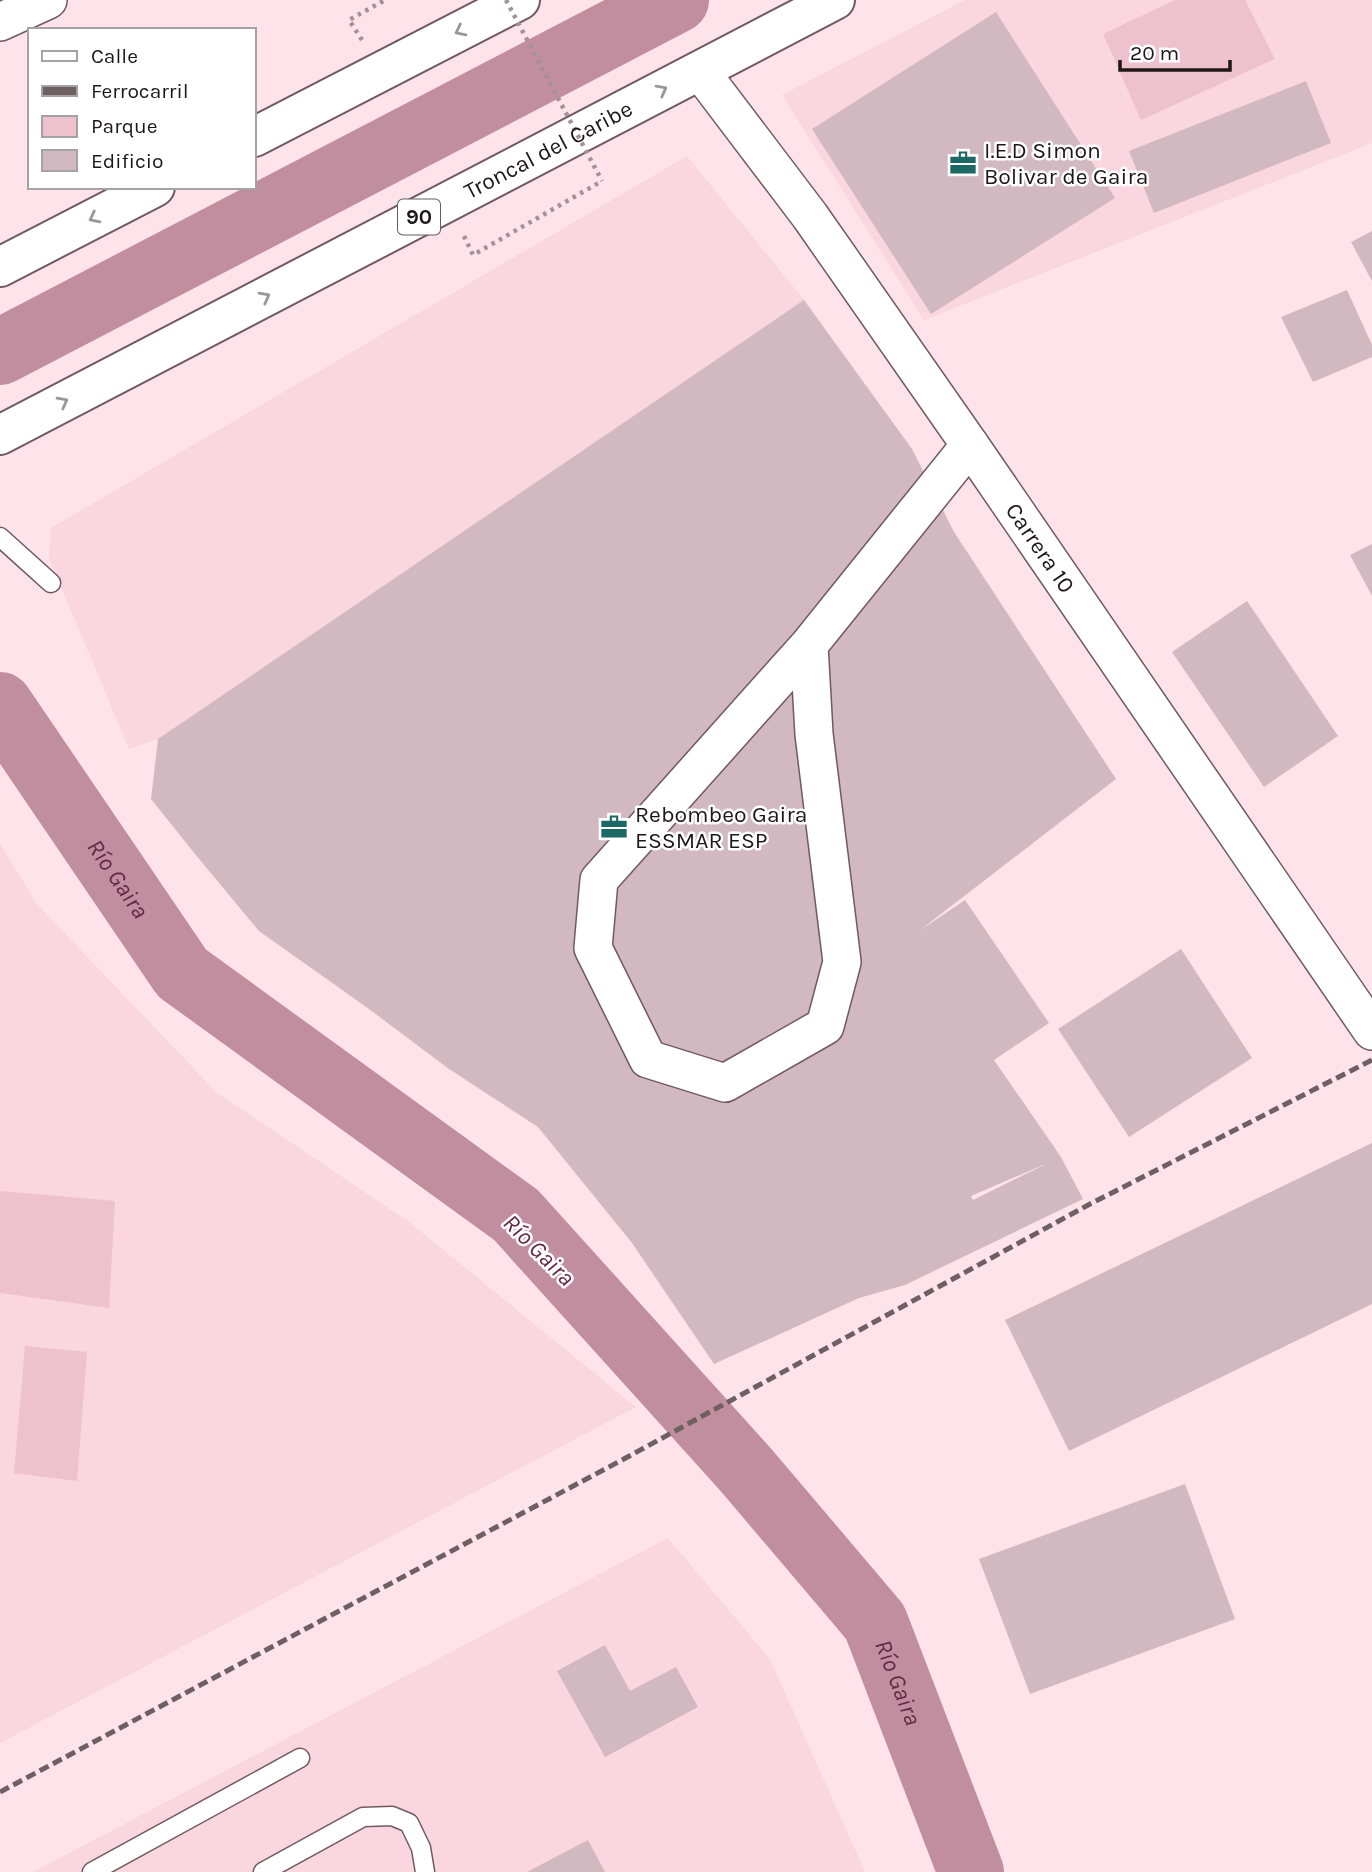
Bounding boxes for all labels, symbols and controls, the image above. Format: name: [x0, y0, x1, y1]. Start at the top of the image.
one-way arrow: [454, 23, 467, 37]
legend: [28, 28, 256, 189]
scale bar: [1120, 28, 1230, 72]
text: 20 m: [1130, 41, 1179, 65]
text: Calle: [91, 44, 138, 68]
text: Ferrocarril: [91, 79, 189, 103]
one-way arrow: [655, 85, 667, 99]
street label: Troncal del Caribe: [460, 95, 637, 205]
text: Parque: [91, 114, 158, 138]
place label: I.E.D Simon Bolivar de Gaira: [984, 137, 1148, 190]
office icon: I.E.D Simon Bolivar de Gaira: [948, 148, 978, 178]
text: Edificio: [91, 149, 164, 173]
road number: 90: [398, 200, 440, 234]
one-way arrow: [89, 210, 101, 224]
one-way arrow: [257, 292, 270, 305]
one-way arrow: [56, 397, 68, 411]
street label: Carrera 10: [1000, 498, 1080, 598]
place label: Rebombeo Gaira ESSMAR ESP: [635, 801, 807, 854]
office icon: Rebombeo Gaira ESSMAR ESP: [599, 812, 629, 842]
water label: Río Gaira: [81, 834, 155, 924]
water label: Río Gaira: [497, 1208, 581, 1292]
water label: Río Gaira: [869, 1636, 927, 1729]

